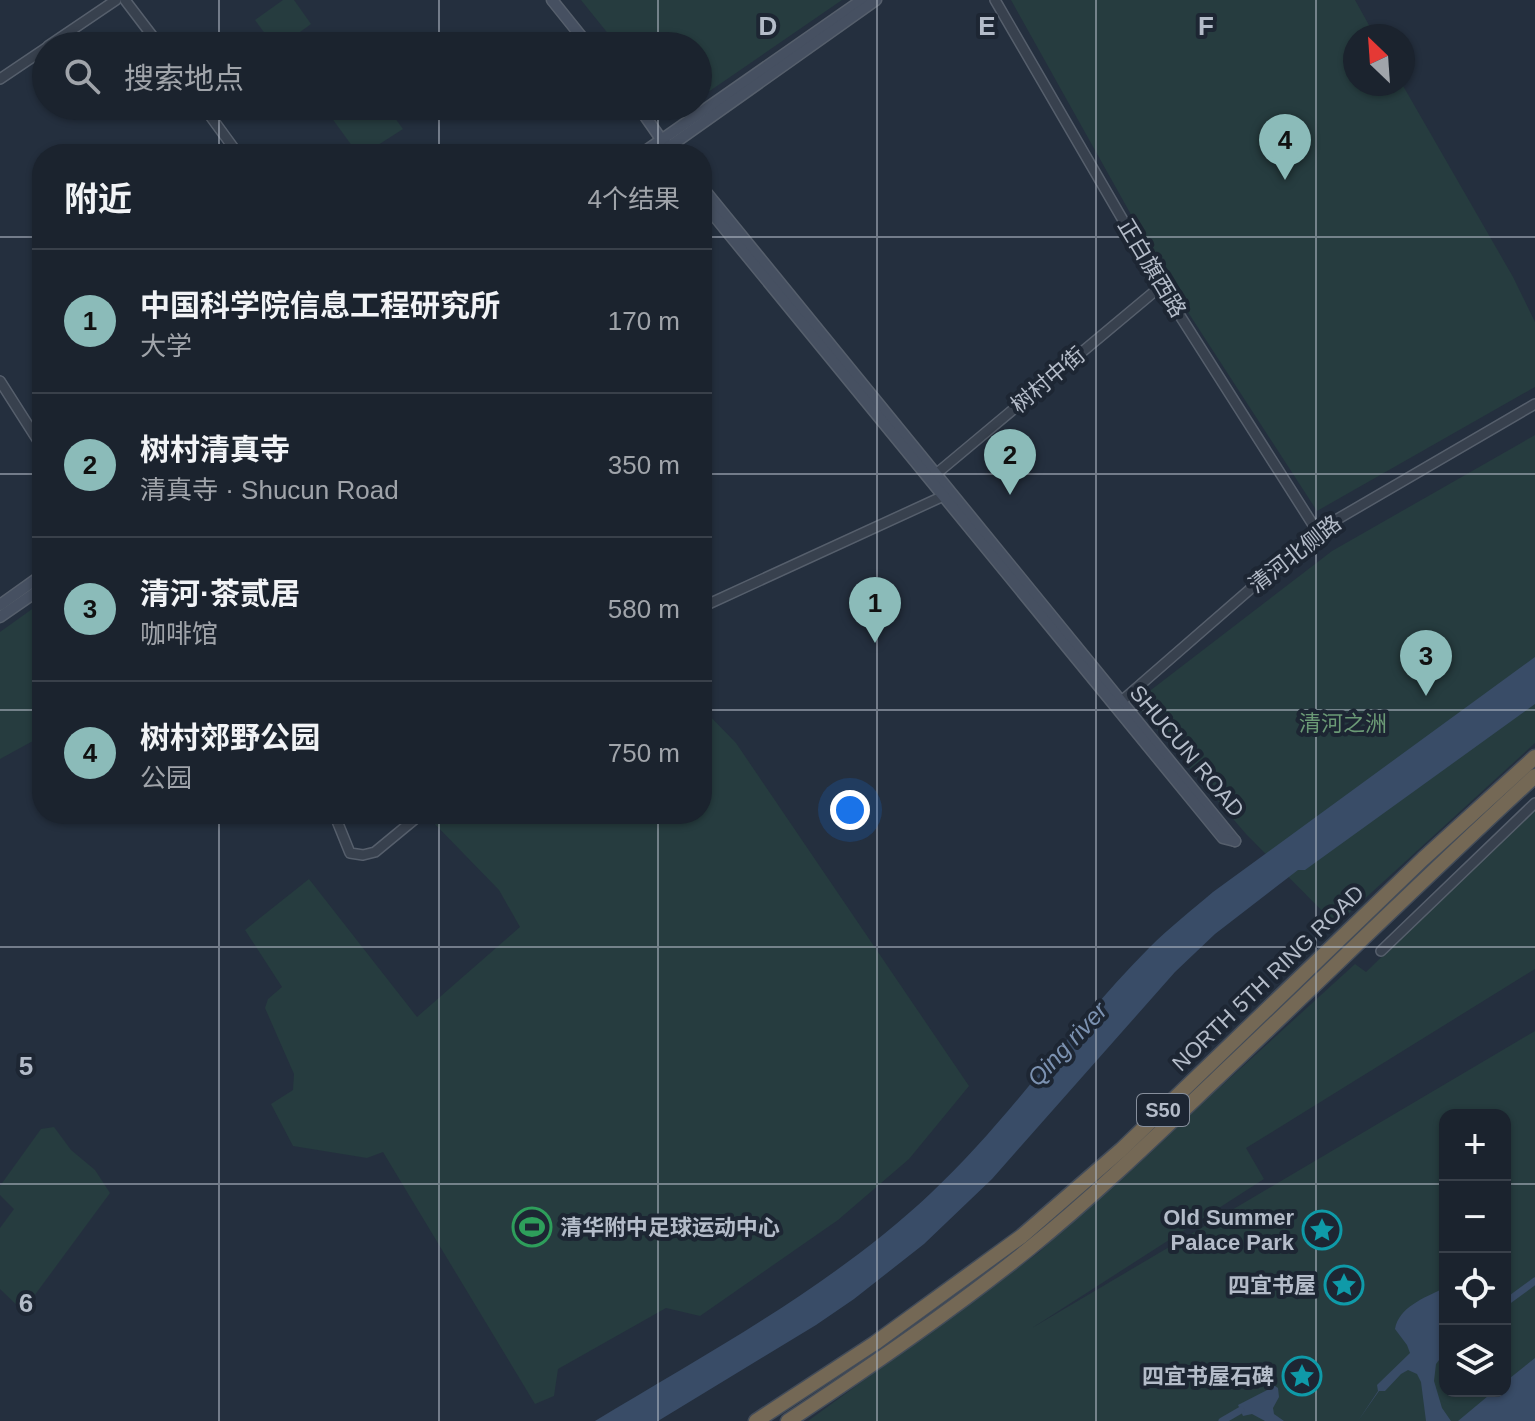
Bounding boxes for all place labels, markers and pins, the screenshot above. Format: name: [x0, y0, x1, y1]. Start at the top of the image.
pin: 4: [1259, 114, 1311, 180]
pin: 2: [984, 429, 1036, 495]
pin: 1: [849, 577, 901, 643]
pin: 3: [1400, 630, 1452, 696]
place label: Old Summer Palace Park: [1163, 1205, 1295, 1255]
sports icon: 清华附中足球运动中心: [511, 1206, 553, 1248]
place icon: Old Summer Palace Park: [1301, 1209, 1343, 1251]
place label: 清华附中足球运动中心: [560, 1215, 780, 1240]
place icon: 四宜书屋: [1323, 1264, 1365, 1306]
place label: 四宜书屋: [1228, 1273, 1316, 1298]
place icon: 四宜书屋石碑: [1281, 1355, 1323, 1397]
place label: 四宜书屋石碑: [1142, 1364, 1274, 1389]

